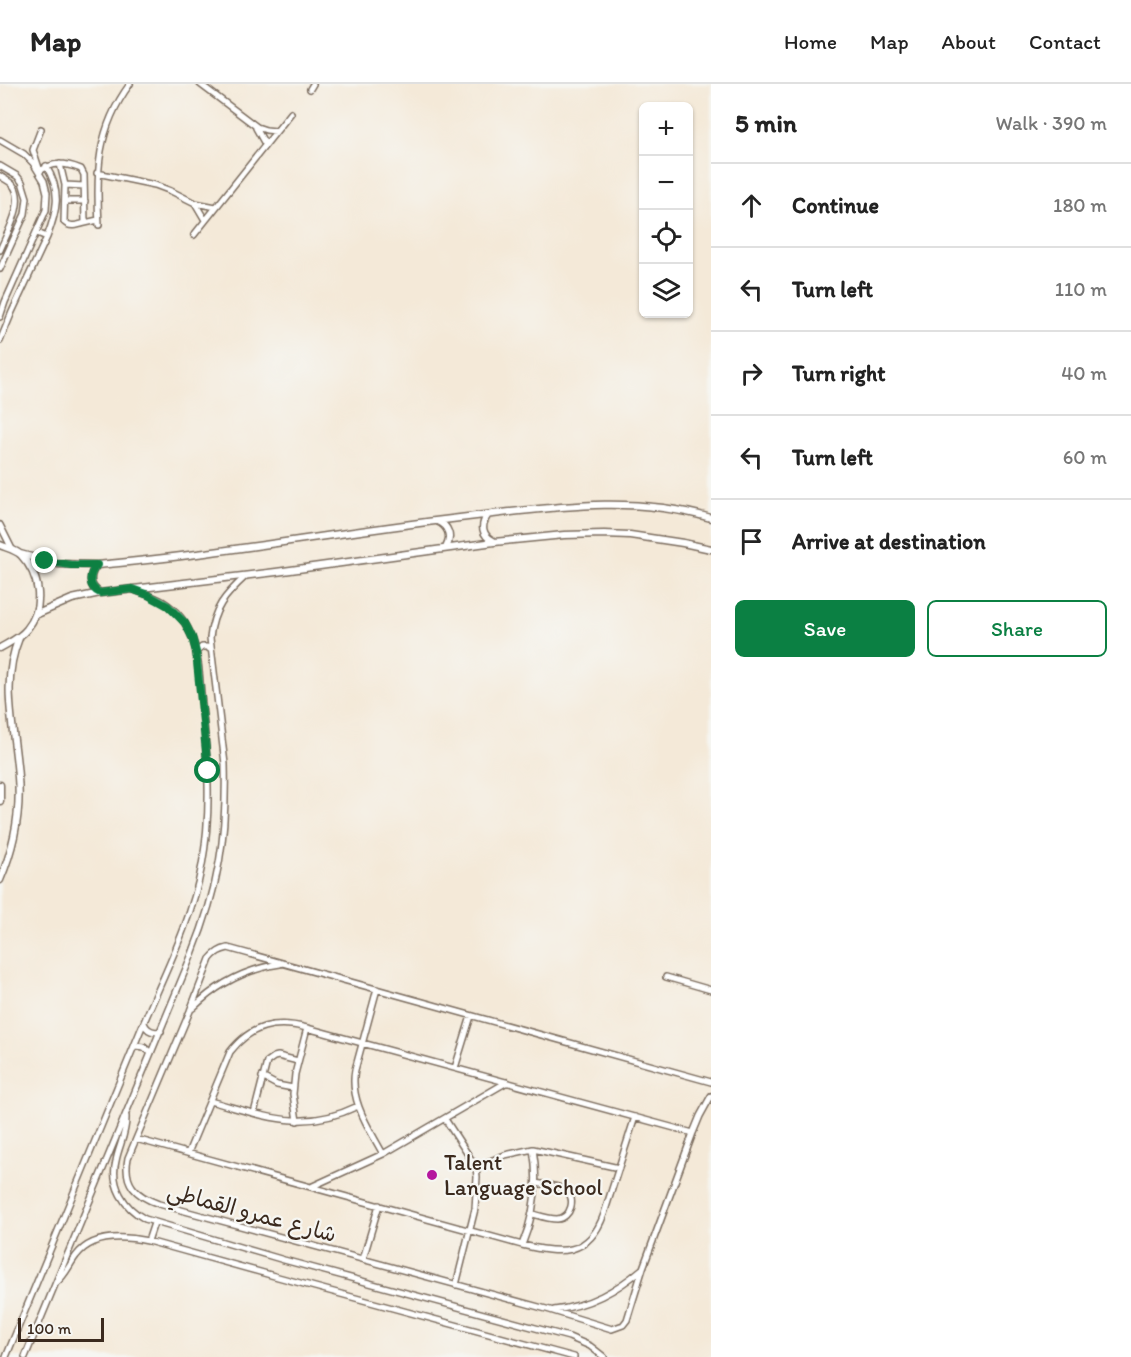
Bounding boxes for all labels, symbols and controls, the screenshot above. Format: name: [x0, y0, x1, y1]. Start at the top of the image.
text: Map: [30, 24, 81, 58]
text: Home: [784, 29, 837, 54]
text: Map: [870, 29, 909, 54]
text: About: [942, 29, 996, 54]
text: Contact: [1029, 29, 1101, 54]
map controls: [639, 102, 693, 318]
button: +: [639, 102, 693, 156]
text: 5 min: [735, 107, 797, 139]
text: Walk · 390 m: [996, 111, 1107, 135]
button: −: [639, 156, 693, 210]
icon: ahead: [735, 189, 768, 222]
text: Continue: [792, 192, 879, 219]
text: 180 m: [1053, 193, 1107, 217]
button: locate: [639, 210, 693, 264]
button: layers: [639, 264, 693, 318]
icon: left: [735, 273, 768, 306]
text: Turn left: [792, 276, 873, 303]
text: 110 m: [1055, 277, 1107, 301]
icon: right: [735, 357, 768, 390]
text: Turn right: [792, 360, 886, 387]
text: 40 m: [1061, 361, 1107, 385]
icon: left: [735, 441, 768, 474]
text: Turn left: [792, 444, 873, 471]
text: 60 m: [1063, 445, 1107, 469]
icon: arrive: [735, 525, 768, 558]
text: Arrive at destination: [792, 528, 986, 555]
route end: [31, 547, 57, 573]
button: Save: [735, 600, 915, 657]
button: Share: [927, 600, 1107, 657]
route start: [194, 757, 220, 783]
place label: Talent Language School: [444, 1149, 603, 1201]
marker: Talent Language School: [425, 1168, 439, 1182]
street label: شارع عمرو القماطي: [163, 1177, 339, 1254]
scale bar: [18, 1315, 104, 1342]
text: 100 m: [27, 1319, 71, 1338]

